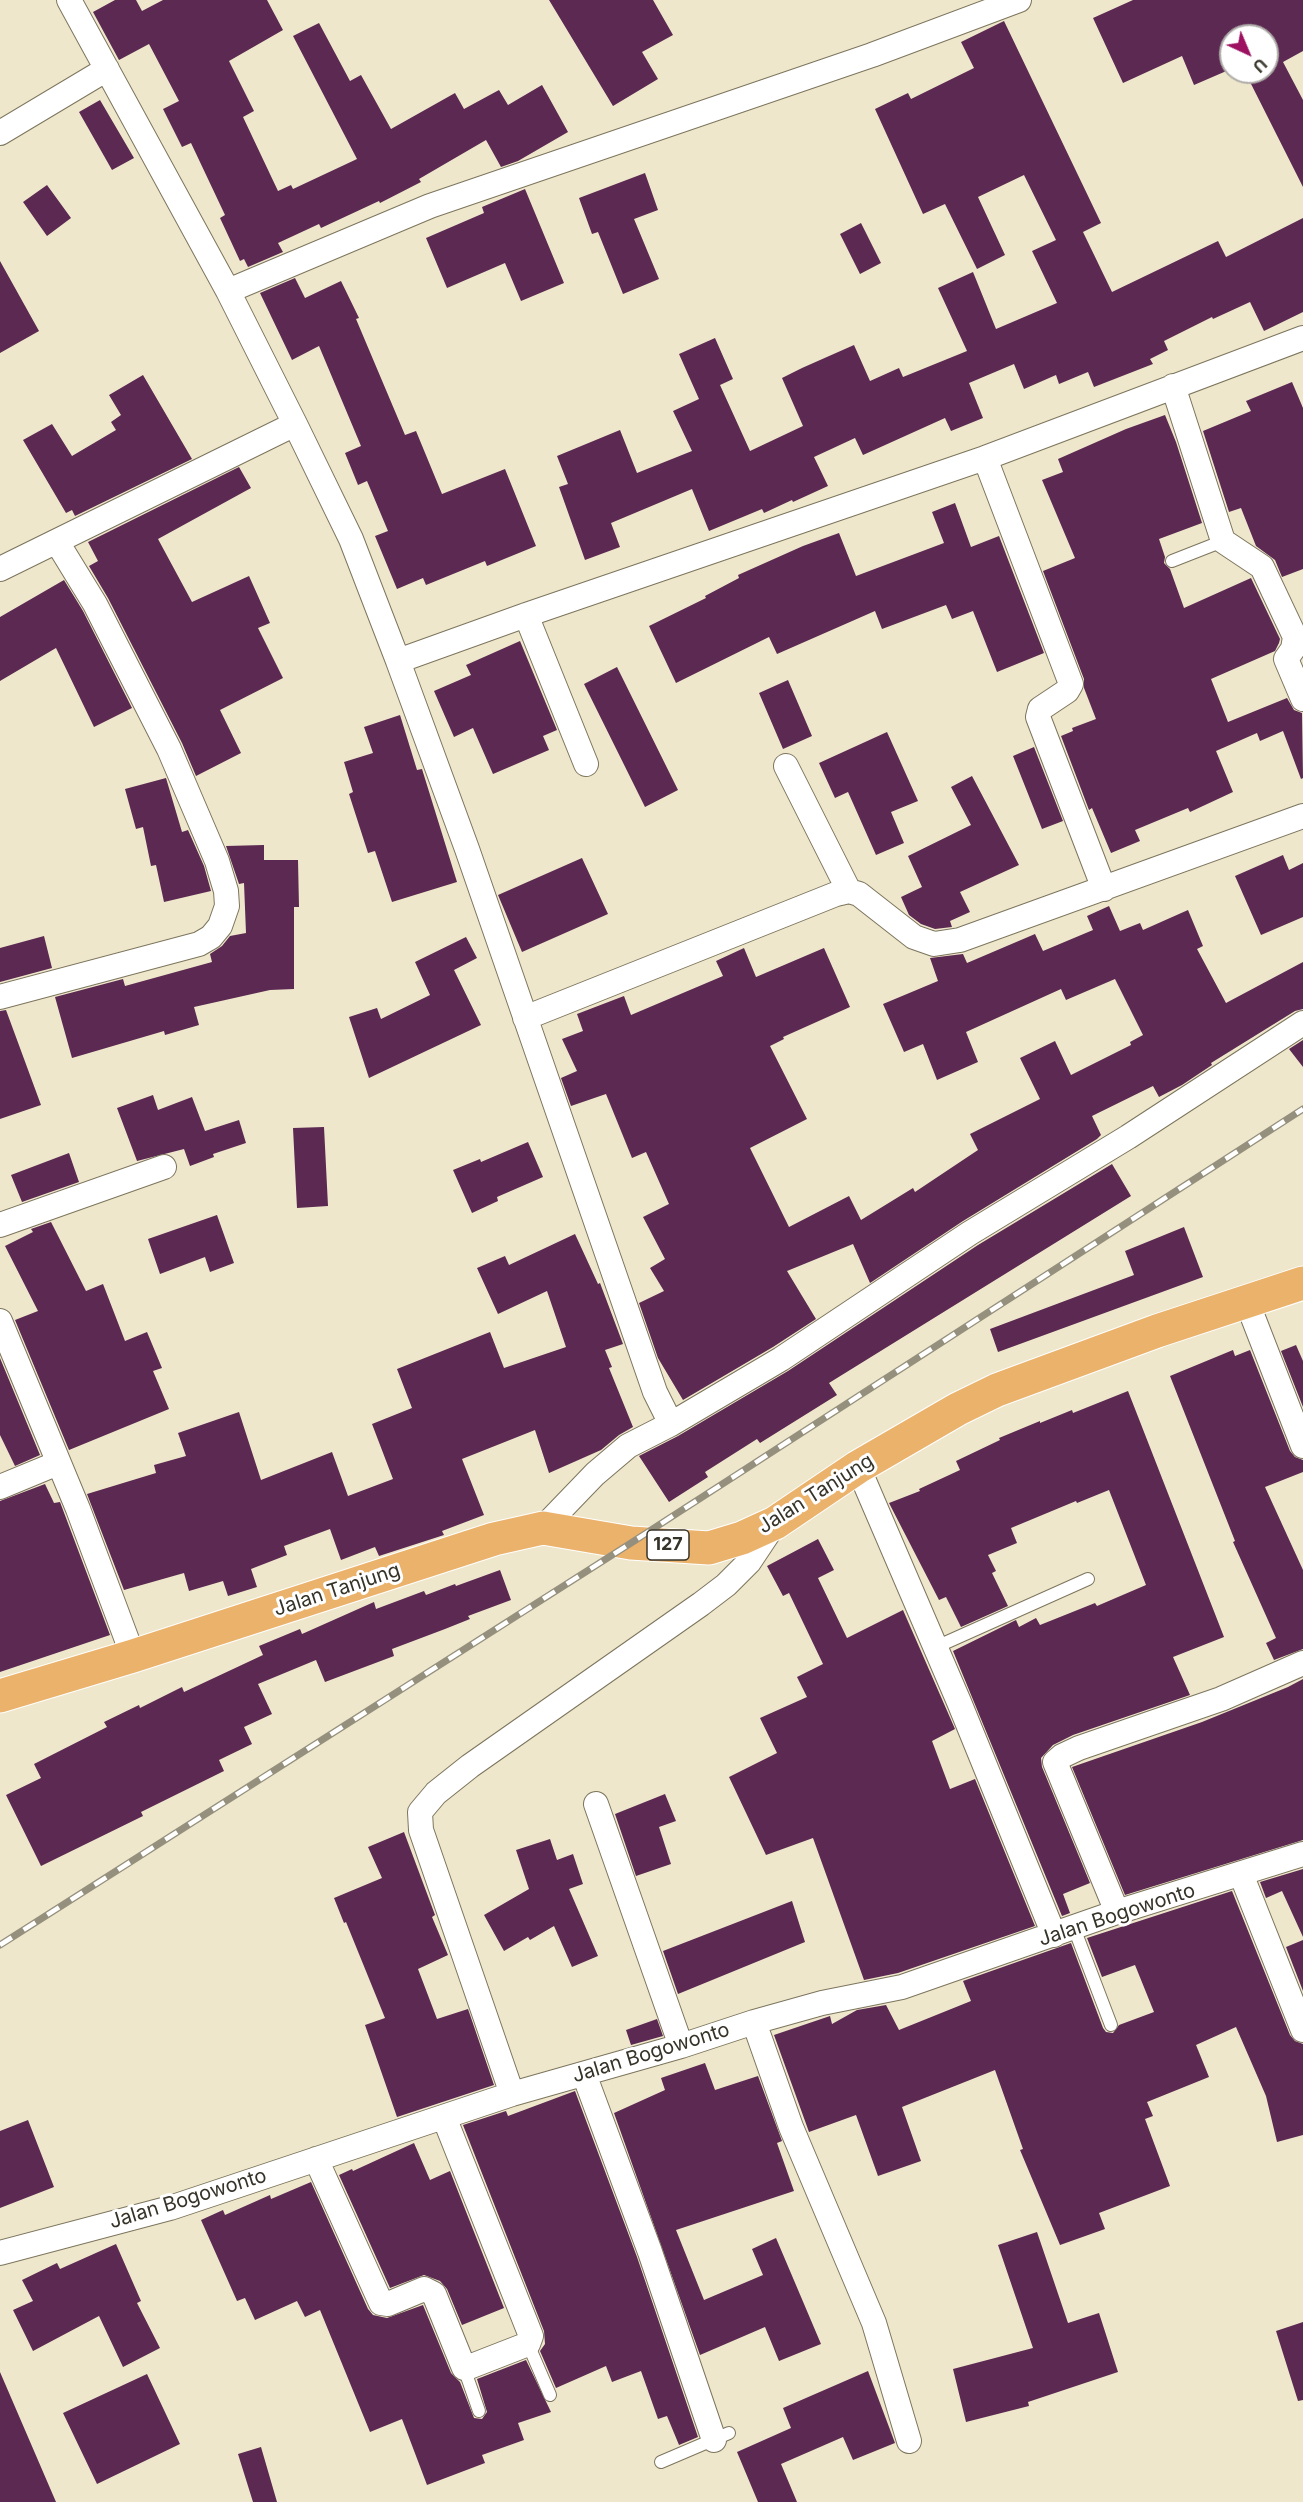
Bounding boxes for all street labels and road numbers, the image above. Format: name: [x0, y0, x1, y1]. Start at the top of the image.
street label: Jalan Tanjung: [754, 1449, 878, 1539]
road number: 127: [647, 1530, 689, 1560]
street label: Jalan Tanjung: [271, 1558, 403, 1622]
street label: Jalan Bogowonto: [1036, 1878, 1198, 1952]
street label: Jalan Bogowonto: [569, 2018, 733, 2088]
street label: Jalan Bogowonto: [106, 2164, 270, 2234]

